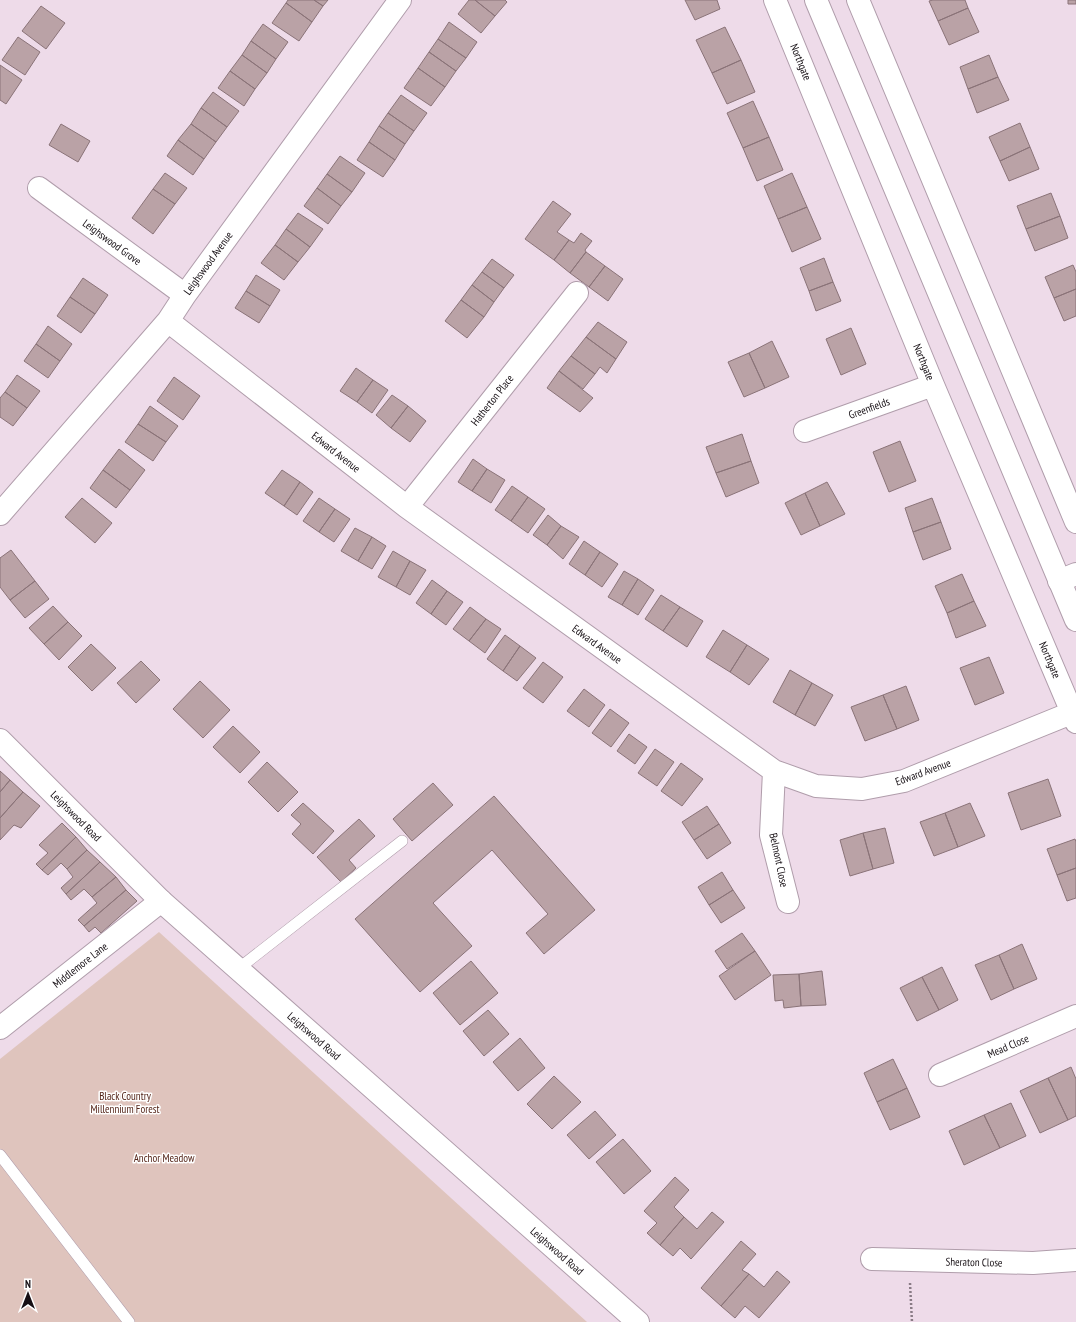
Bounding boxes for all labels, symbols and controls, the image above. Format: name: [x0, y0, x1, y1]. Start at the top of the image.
street label: Northgate: [787, 42, 815, 83]
street label: Leighswood Grove: [80, 216, 144, 268]
street label: Leighswood Avenue: [180, 228, 236, 297]
street label: Northgate: [910, 342, 938, 383]
street label: Hatherton Place: [468, 371, 517, 428]
street label: Greenfields: [847, 394, 892, 422]
street label: Edward Avenue: [309, 429, 364, 476]
street label: Edward Avenue: [569, 621, 625, 667]
street label: Northgate: [1036, 640, 1064, 681]
street label: Edward Avenue: [893, 755, 953, 788]
street label: Leighswood Road: [48, 788, 104, 844]
street label: Belmont Close: [766, 832, 792, 889]
street label: Middlemore Lane: [50, 939, 111, 991]
street label: Leighswood Road: [284, 1009, 344, 1063]
street label: Mead Close: [985, 1031, 1031, 1061]
park label: Black Country Millennium Forest: [91, 1089, 159, 1116]
park label: Anchor Meadow: [134, 1151, 195, 1165]
street label: Leighswood Road: [527, 1224, 587, 1278]
street label: Sheraton Close: [945, 1255, 1003, 1270]
north arrow: [8, 1274, 48, 1314]
text: N: [25, 1277, 31, 1291]

